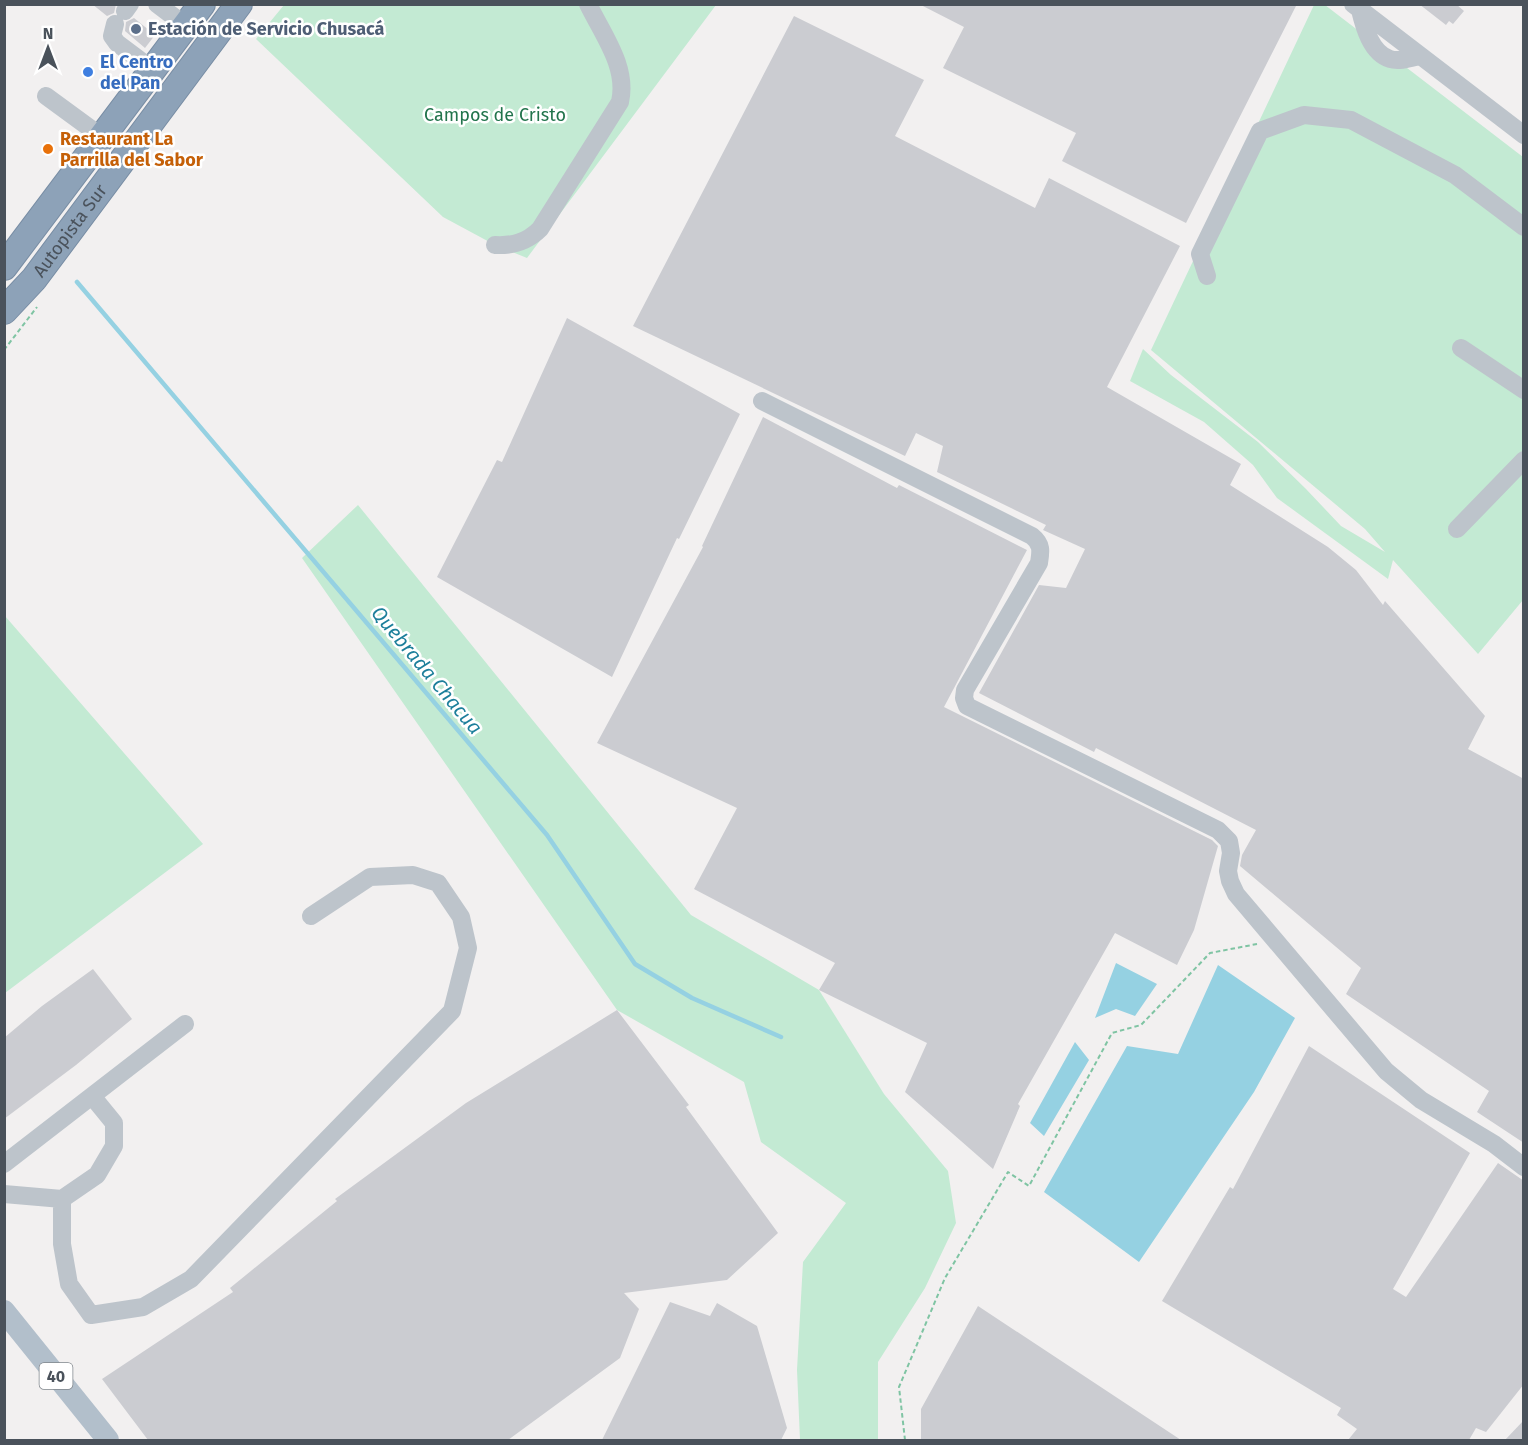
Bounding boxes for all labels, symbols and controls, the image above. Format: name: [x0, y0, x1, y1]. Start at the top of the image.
north arrow: [18, 18, 78, 78]
place label: Estación de Servicio Chusacá: [148, 18, 384, 40]
marker: Estación de Servicio Chusacá: [129, 22, 143, 36]
text: N: [43, 24, 53, 43]
place label: El Centro del Pan: [100, 51, 173, 94]
marker: El Centro del Pan: [81, 65, 95, 79]
park label: Campos de Cristo: [424, 104, 566, 126]
place label: Restaurant La Parrilla del Sabor: [60, 128, 204, 171]
marker: Restaurant La Parrilla del Sabor: [41, 142, 55, 156]
street label: Autopista Sur: [28, 180, 112, 281]
water label: Quebrada Chacua: [366, 601, 488, 739]
road number: 40: [40, 1363, 72, 1389]

